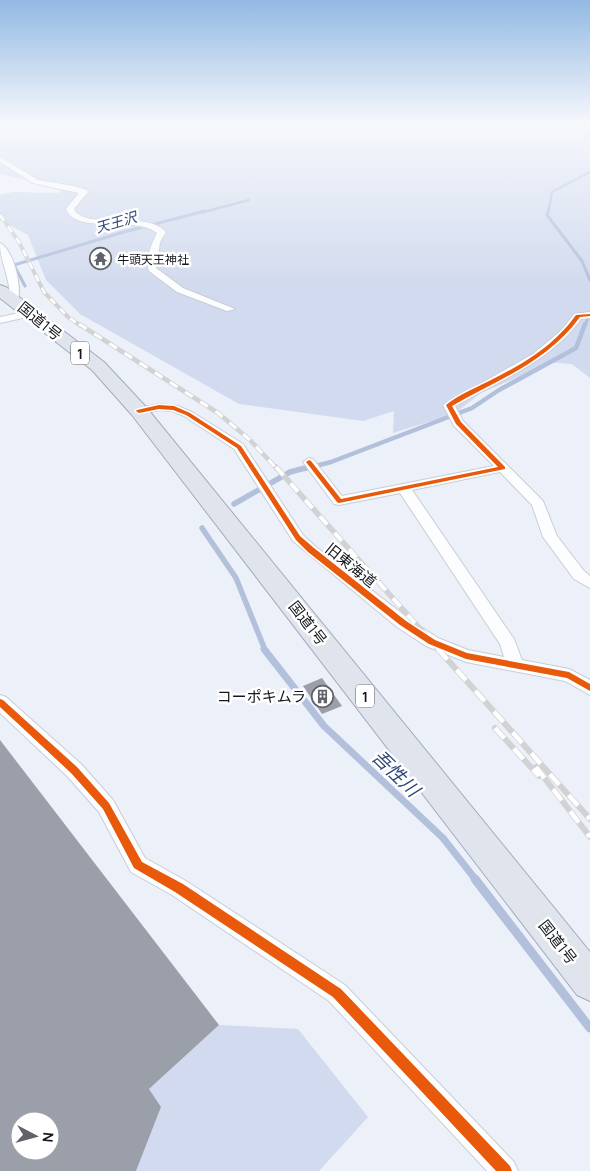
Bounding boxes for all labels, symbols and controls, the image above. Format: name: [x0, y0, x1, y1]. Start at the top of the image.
water label: 天王沢: [93, 207, 141, 237]
temple icon: 牛頭天王神社: [89, 247, 113, 271]
place label: 牛頭天王神社: [117, 251, 189, 268]
street label: 国道1号: [14, 297, 66, 345]
road number: 1: [71, 342, 89, 364]
street label: 旧東海道: [321, 538, 381, 592]
street label: 国道1号: [284, 596, 332, 650]
building icon: コーポキムラ: [310, 684, 334, 708]
road number: 1: [356, 684, 374, 708]
place label: コーポキムラ: [217, 686, 306, 707]
water label: 吾性川: [366, 744, 427, 804]
street label: 国道1号: [534, 915, 582, 969]
north arrow: [10, 1111, 60, 1161]
text: N: [38, 1131, 58, 1143]

